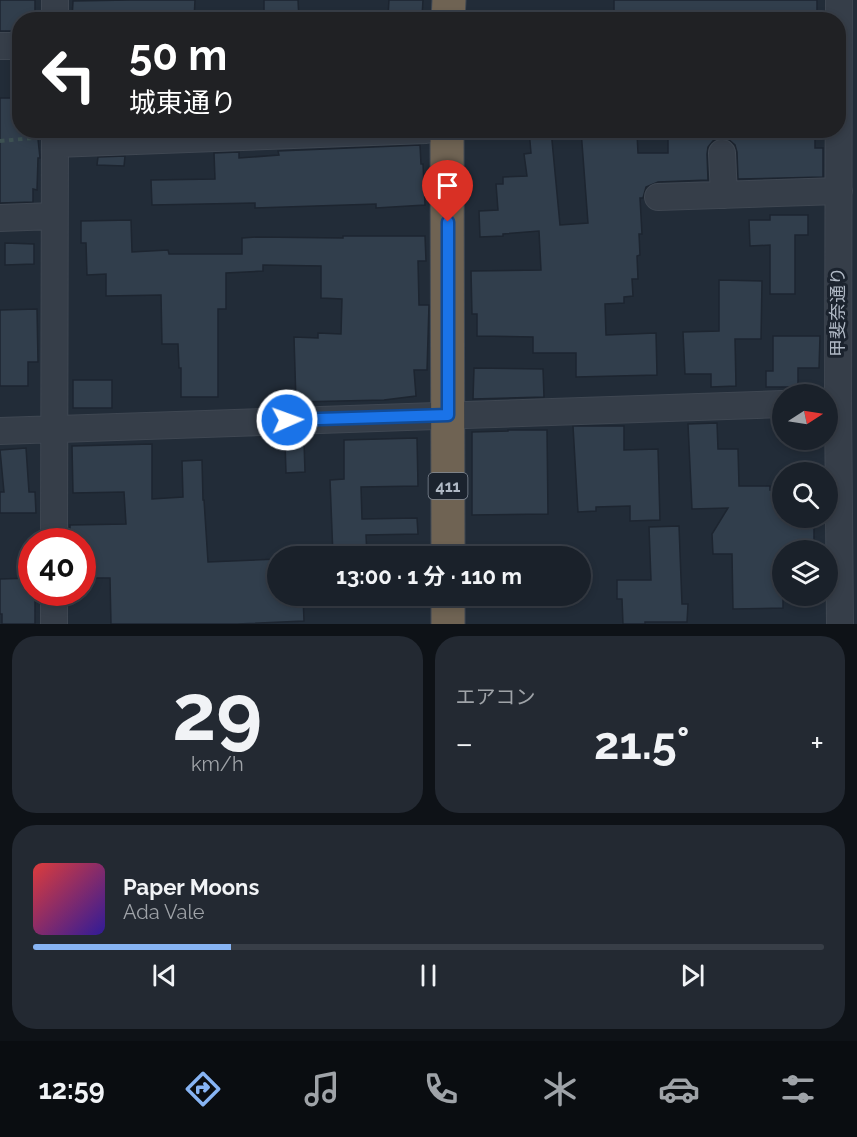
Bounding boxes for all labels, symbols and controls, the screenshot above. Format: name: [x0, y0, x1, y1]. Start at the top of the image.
text: 50 m: [129, 31, 227, 80]
icon: left: [30, 36, 108, 114]
text: 城東通り: [129, 87, 237, 118]
pin: [422, 160, 473, 222]
icon: arrive: [431, 169, 464, 202]
street label: 甲斐奈通り: [827, 267, 848, 357]
north arrow: [772, 384, 838, 450]
map controls: [772, 384, 838, 606]
position arrow: [255, 388, 319, 452]
button: search: [772, 462, 838, 528]
road number: 411: [428, 473, 468, 499]
speed limit sign: 40: [18, 528, 96, 606]
button: layers: [772, 540, 838, 606]
text: 13:00 · 1 分 · 110 m: [336, 563, 522, 589]
text: 29: [172, 667, 262, 758]
text: エアコン: [456, 685, 536, 709]
text: 21.5°: [594, 717, 690, 770]
text: −: [456, 724, 473, 763]
text: +: [810, 724, 824, 763]
text: km/h: [191, 752, 244, 776]
text: Paper Moons: [123, 874, 259, 900]
text: Ada Vale: [123, 900, 205, 924]
icon: previous: [148, 959, 181, 992]
icon: pause: [412, 959, 445, 992]
icon: next: [676, 959, 709, 992]
icon: directions: [182, 1068, 224, 1110]
icon: music: [301, 1068, 343, 1110]
icon: phone: [420, 1068, 462, 1110]
icon: climate: [539, 1068, 581, 1110]
icon: car: [658, 1068, 700, 1110]
icon: filters: [777, 1068, 819, 1110]
text: 12:59: [38, 1074, 105, 1105]

